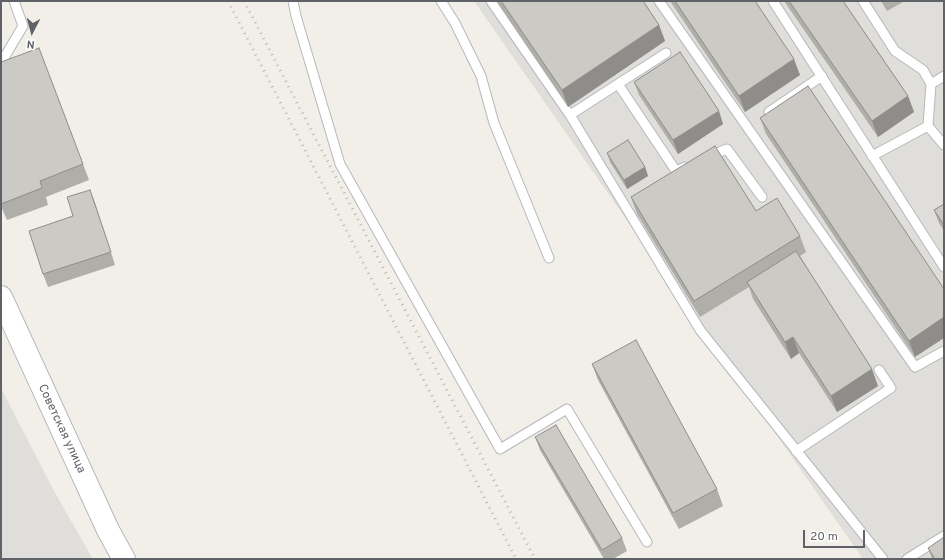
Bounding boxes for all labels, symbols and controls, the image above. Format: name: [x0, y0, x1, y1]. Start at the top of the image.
north arrow: [12, 12, 52, 52]
text: N: [26, 37, 35, 51]
street label: Советская улица: [34, 382, 88, 476]
scale bar: [805, 522, 867, 548]
text: 20 m: [810, 529, 838, 545]

